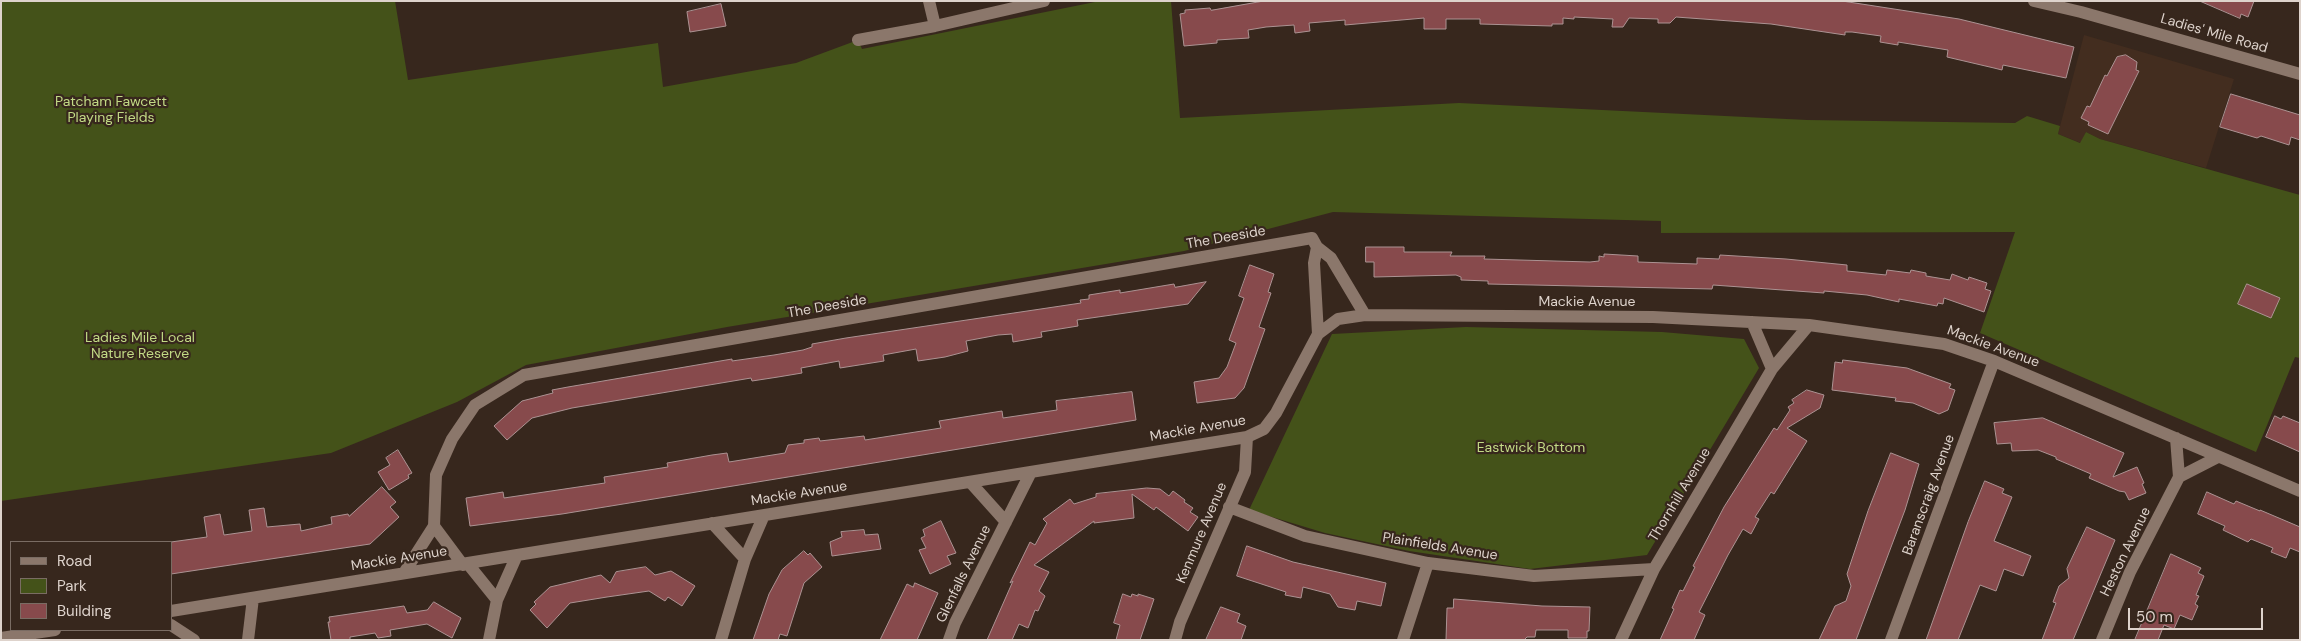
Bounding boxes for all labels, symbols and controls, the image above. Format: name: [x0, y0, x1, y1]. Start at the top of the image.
street label: Ladies' Mile Road: [2159, 11, 2269, 57]
park label: Patcham Fawcett Playing Fields: [55, 94, 167, 126]
street label: The Deeside: [1185, 223, 1267, 253]
street label: The Deeside: [786, 292, 868, 322]
street label: Mackie Avenue: [1538, 294, 1636, 310]
street label: Mackie Avenue: [1945, 323, 2041, 371]
park label: Ladies Mile Local Nature Reserve: [85, 330, 195, 362]
street label: Mackie Avenue: [1149, 412, 1247, 446]
street label: Baranscraig Avenue: [1899, 432, 1959, 558]
park label: Eastwick Bottom: [1477, 440, 1585, 456]
street label: Thornhill Avenue: [1645, 445, 1715, 545]
street label: Mackie Avenue: [750, 478, 848, 510]
street label: Kenmure Avenue: [1173, 480, 1231, 586]
street label: Heston Avenue: [2097, 505, 2155, 599]
street label: Glenfalls Avenue: [933, 523, 995, 625]
street label: Plainfields Avenue: [1381, 530, 1499, 564]
legend: [10, 541, 172, 631]
street label: Mackie Avenue: [350, 543, 448, 575]
text: Road: [57, 551, 92, 571]
text: Park: [57, 576, 87, 596]
scale bar: [2131, 598, 2266, 630]
text: Building: [57, 601, 112, 621]
text: 50 m: [2136, 607, 2173, 627]

